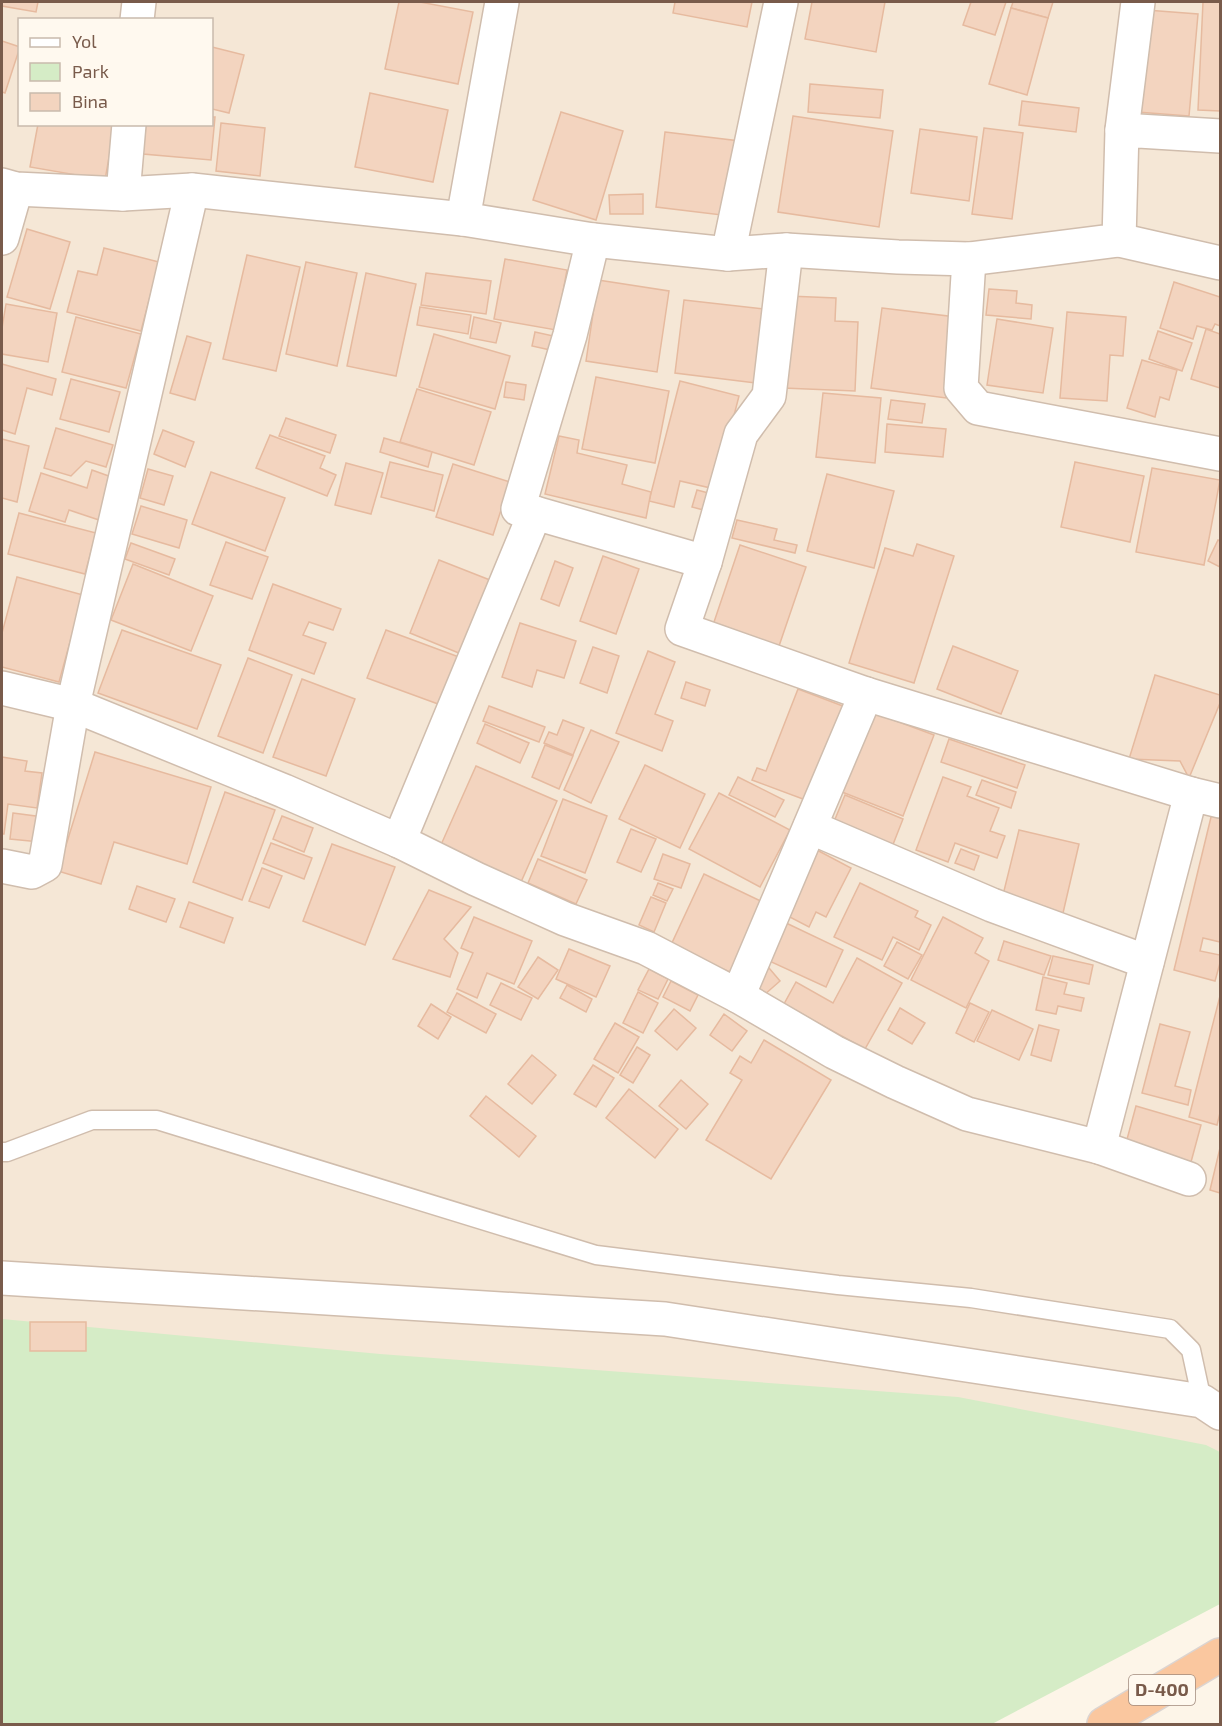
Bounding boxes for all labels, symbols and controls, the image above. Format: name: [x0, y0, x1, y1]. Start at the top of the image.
legend: [18, 18, 213, 126]
text: Yol: [72, 30, 97, 52]
text: Park: [72, 60, 109, 82]
text: Bina: [72, 90, 108, 112]
road number: D-400: [1129, 1675, 1195, 1705]

